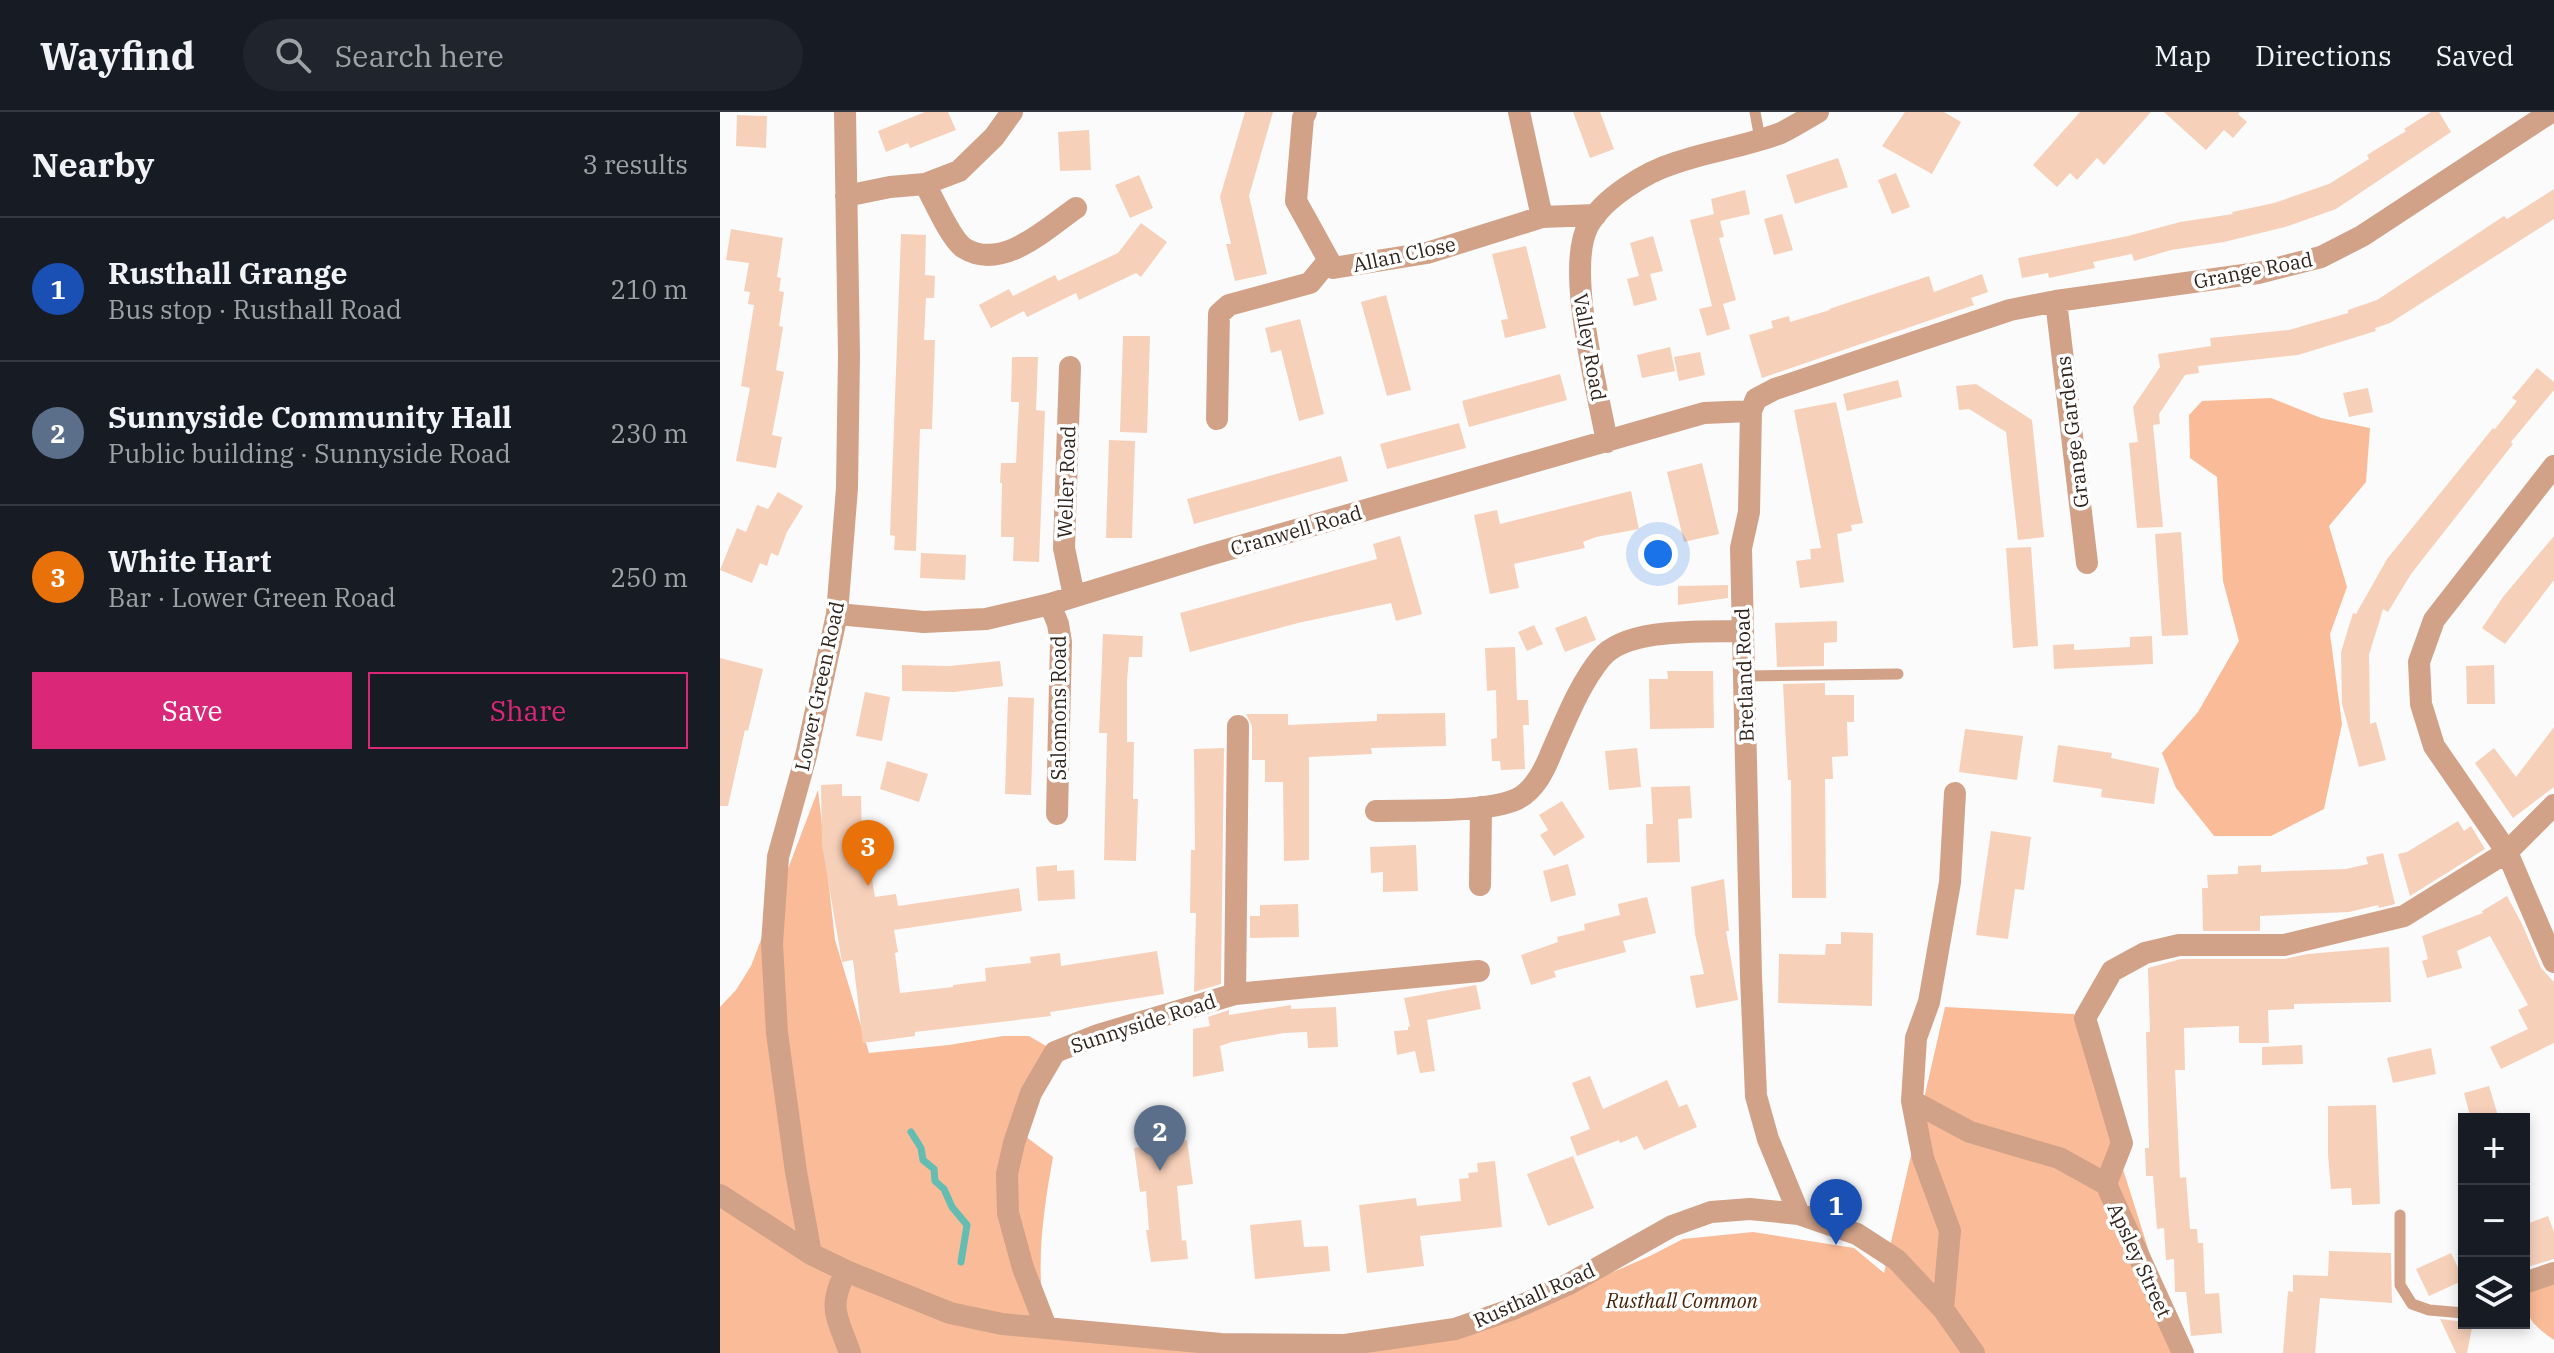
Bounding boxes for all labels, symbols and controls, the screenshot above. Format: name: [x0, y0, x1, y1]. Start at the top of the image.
search box: [243, 19, 803, 91]
text: Wayfind: [40, 31, 195, 80]
icon: search: [271, 33, 315, 77]
text: Search here: [335, 36, 504, 75]
text: Map: [2154, 37, 2211, 74]
text: Directions: [2255, 37, 2392, 74]
text: Saved: [2436, 37, 2514, 74]
text: Nearby: [32, 142, 154, 186]
text: 3 results: [582, 147, 688, 181]
street label: Allan Close: [1350, 230, 1458, 278]
street label: Grange Road: [2191, 245, 2315, 295]
text: Rusthall Grange: [108, 253, 347, 292]
text: 1: [50, 272, 66, 306]
text: 210 m: [610, 272, 688, 306]
street label: Valley Road: [1567, 291, 1613, 403]
text: Bus stop · Rusthall Road: [108, 292, 402, 326]
street label: Grange Gardens: [2049, 354, 2095, 510]
text: Sunnyside Community Hall: [108, 397, 512, 436]
text: 2: [50, 416, 66, 450]
text: 230 m: [610, 416, 688, 450]
street label: Weller Road: [1051, 425, 1081, 539]
text: Public building · Sunnyside Road: [108, 436, 511, 470]
street label: Cranwell Road: [1227, 498, 1365, 562]
your location: [1638, 534, 1678, 574]
text: White Hart: [108, 541, 271, 580]
text: 3: [50, 560, 66, 594]
text: 250 m: [610, 560, 688, 594]
text: Bar · Lower Green Road: [108, 580, 396, 614]
street label: Lower Green Road: [788, 599, 850, 773]
street label: Bretland Road: [1728, 607, 1760, 743]
street label: Salomons Road: [1045, 635, 1072, 781]
button: Save: [32, 672, 352, 749]
button: Share: [368, 672, 688, 749]
pin: 3: [842, 820, 894, 886]
street label: Sunnyside Road: [1067, 987, 1219, 1059]
pin: 2: [1134, 1105, 1186, 1171]
map controls: [2458, 1113, 2530, 1329]
button: +: [2458, 1113, 2530, 1185]
pin: 1: [1810, 1179, 1862, 1245]
button: −: [2458, 1185, 2530, 1257]
street label: Apsley Street: [2102, 1198, 2178, 1322]
street label: Rusthall Road: [1469, 1256, 1599, 1334]
button: layers: [2458, 1257, 2530, 1329]
park label: Rusthall Common: [1605, 1287, 1759, 1314]

